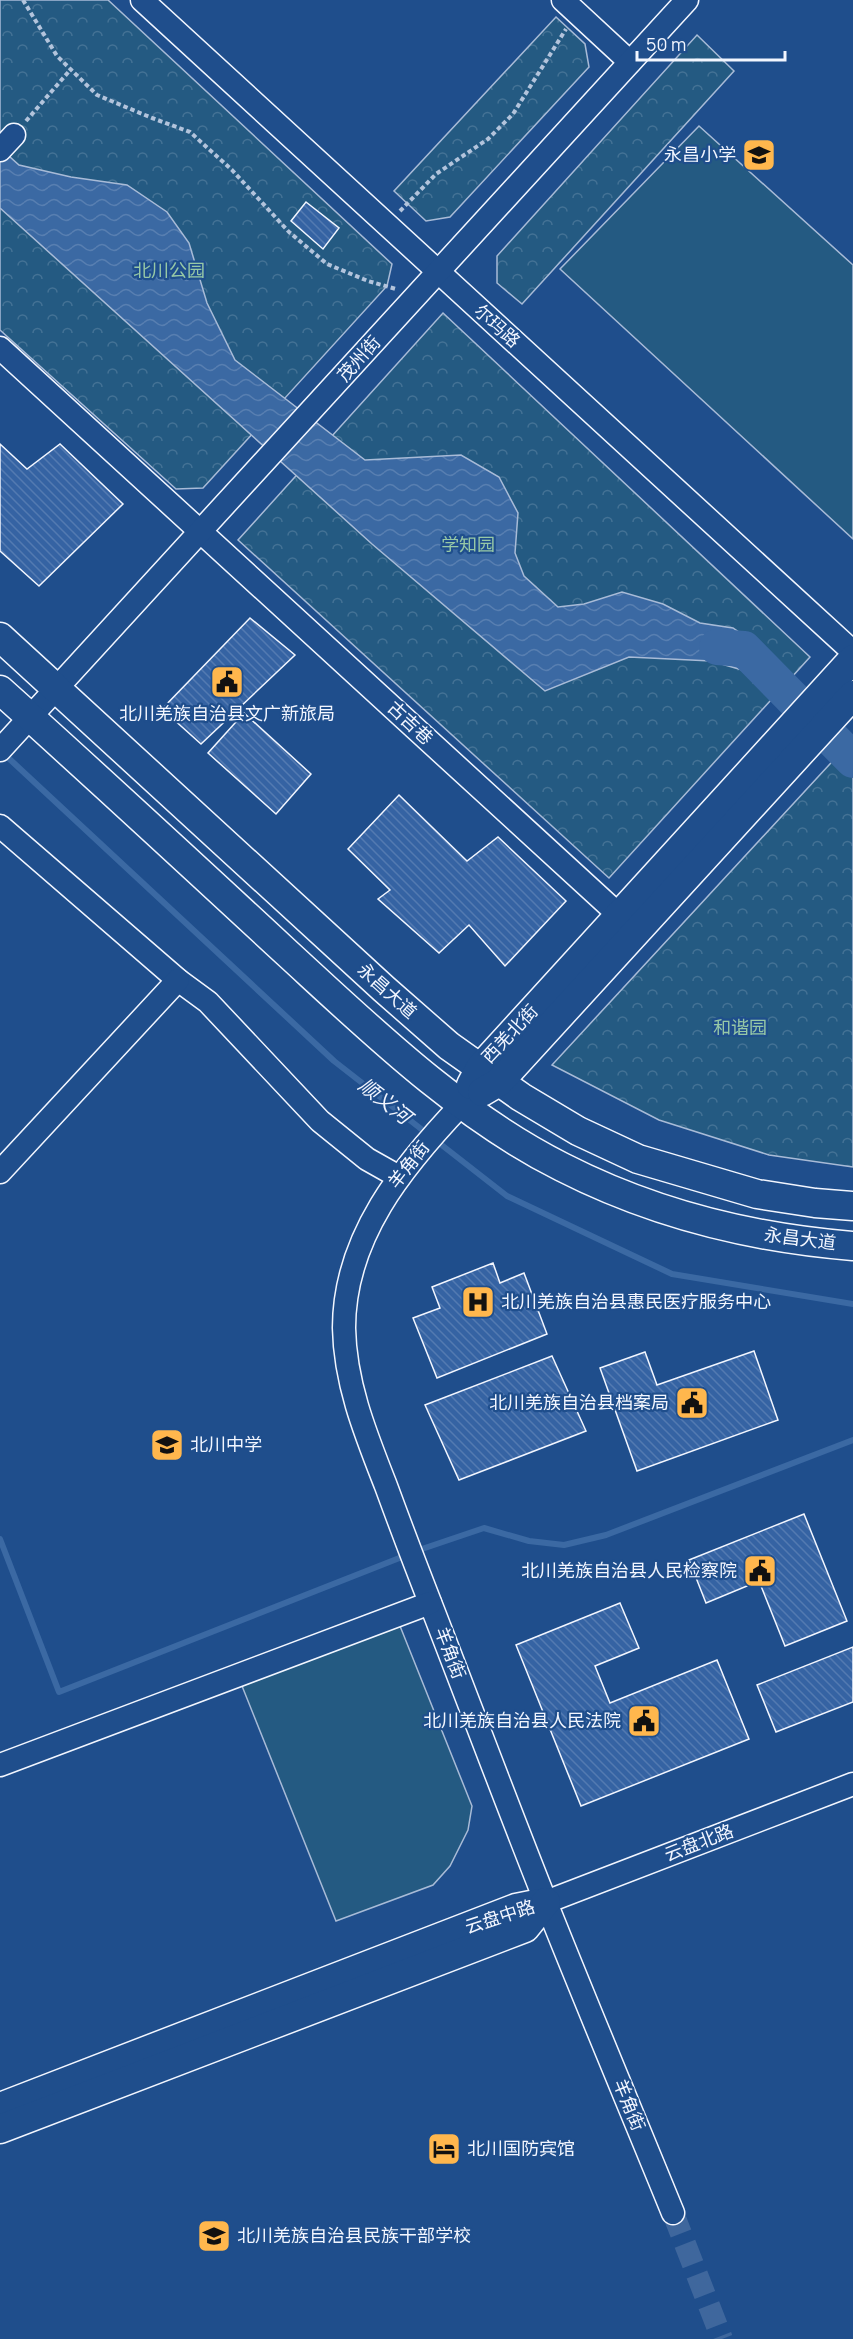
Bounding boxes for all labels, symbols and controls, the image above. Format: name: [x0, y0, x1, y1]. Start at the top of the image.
scale bar: [637, 24, 786, 62]
text: 50 m: [646, 32, 686, 56]
school or university icon: 永昌小学: [741, 137, 777, 173]
place label: 永昌小学: [664, 142, 736, 166]
park label: 北川公园: [133, 258, 205, 282]
street label: 尔玛路: [470, 298, 526, 352]
street label: 茂州街: [331, 330, 385, 386]
park label: 学知园: [441, 532, 495, 556]
public building icon: 北川羌族自治县文广新旅局: [209, 664, 245, 700]
street label: 古吉巷: [383, 695, 439, 749]
place label: 北川羌族自治县文广新旅局: [119, 701, 335, 725]
street label: 永昌大道: [353, 957, 422, 1023]
street label: 西羌北街: [476, 999, 543, 1068]
park label: 和谐园: [713, 1015, 767, 1039]
water label: 顺义河: [353, 1071, 420, 1132]
street label: 羊角街: [382, 1136, 434, 1193]
street label: 永昌大道: [763, 1222, 837, 1254]
hospital icon: 北川羌族自治县惠民医疗服务中心: [460, 1284, 496, 1320]
place label: 北川羌族自治县惠民医疗服务中心: [501, 1289, 771, 1313]
public building icon: 北川羌族自治县档案局: [674, 1385, 710, 1421]
place label: 北川羌族自治县档案局: [489, 1390, 669, 1414]
school or university icon: 北川中学: [149, 1427, 185, 1463]
place label: 北川中学: [190, 1432, 262, 1456]
public building icon: 北川羌族自治县人民检察院: [742, 1553, 778, 1589]
place label: 北川羌族自治县人民检察院: [521, 1558, 737, 1582]
street label: 羊角街: [430, 1623, 472, 1682]
public building icon: 北川羌族自治县人民法院: [626, 1703, 662, 1739]
place label: 北川羌族自治县人民法院: [423, 1708, 621, 1732]
street label: 云盘北路: [661, 1818, 737, 1866]
street label: 云盘中路: [462, 1894, 538, 1939]
street label: 羊角街: [609, 2075, 651, 2134]
hotel icon: 北川国防宾馆: [426, 2131, 462, 2167]
place label: 北川国防宾馆: [467, 2136, 575, 2160]
school or university icon: 北川羌族自治县民族干部学校: [196, 2218, 232, 2254]
place label: 北川羌族自治县民族干部学校: [237, 2223, 471, 2247]

